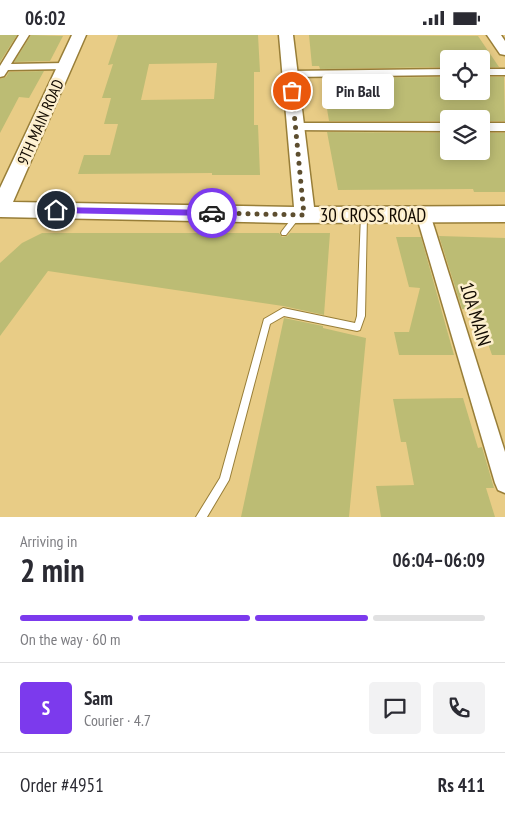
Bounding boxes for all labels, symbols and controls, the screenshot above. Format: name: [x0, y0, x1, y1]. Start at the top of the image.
text: 06:02: [25, 6, 66, 30]
map controls: [440, 50, 490, 160]
button: locate: [440, 50, 490, 100]
pin: [271, 70, 313, 112]
callout: Pin Ball: [322, 73, 394, 109]
street label: 9TH MAIN ROAD: [12, 76, 68, 168]
icon: bag: [278, 77, 306, 105]
text: Pin Ball: [336, 81, 380, 101]
button: layers: [440, 110, 490, 160]
courier: [187, 188, 237, 238]
pin: [35, 189, 77, 231]
icon: home: [42, 196, 70, 224]
icon: car: [198, 199, 226, 227]
street label: 30 CROSS ROAD: [320, 203, 426, 227]
street label: 10A MAIN: [455, 279, 497, 349]
text: Arriving in: [20, 531, 77, 551]
text: 06:04–06:09: [392, 548, 485, 572]
text: 2 min: [20, 549, 85, 591]
text: On the way · 60 m: [20, 629, 120, 649]
button: chat: [369, 682, 421, 734]
button: phone: [433, 682, 485, 734]
text: Sam: [84, 686, 113, 710]
text: S: [42, 696, 50, 720]
text: Courier · 4.7: [84, 710, 151, 730]
text: Order #4951: [20, 773, 104, 797]
text: Rs 411: [438, 773, 485, 797]

